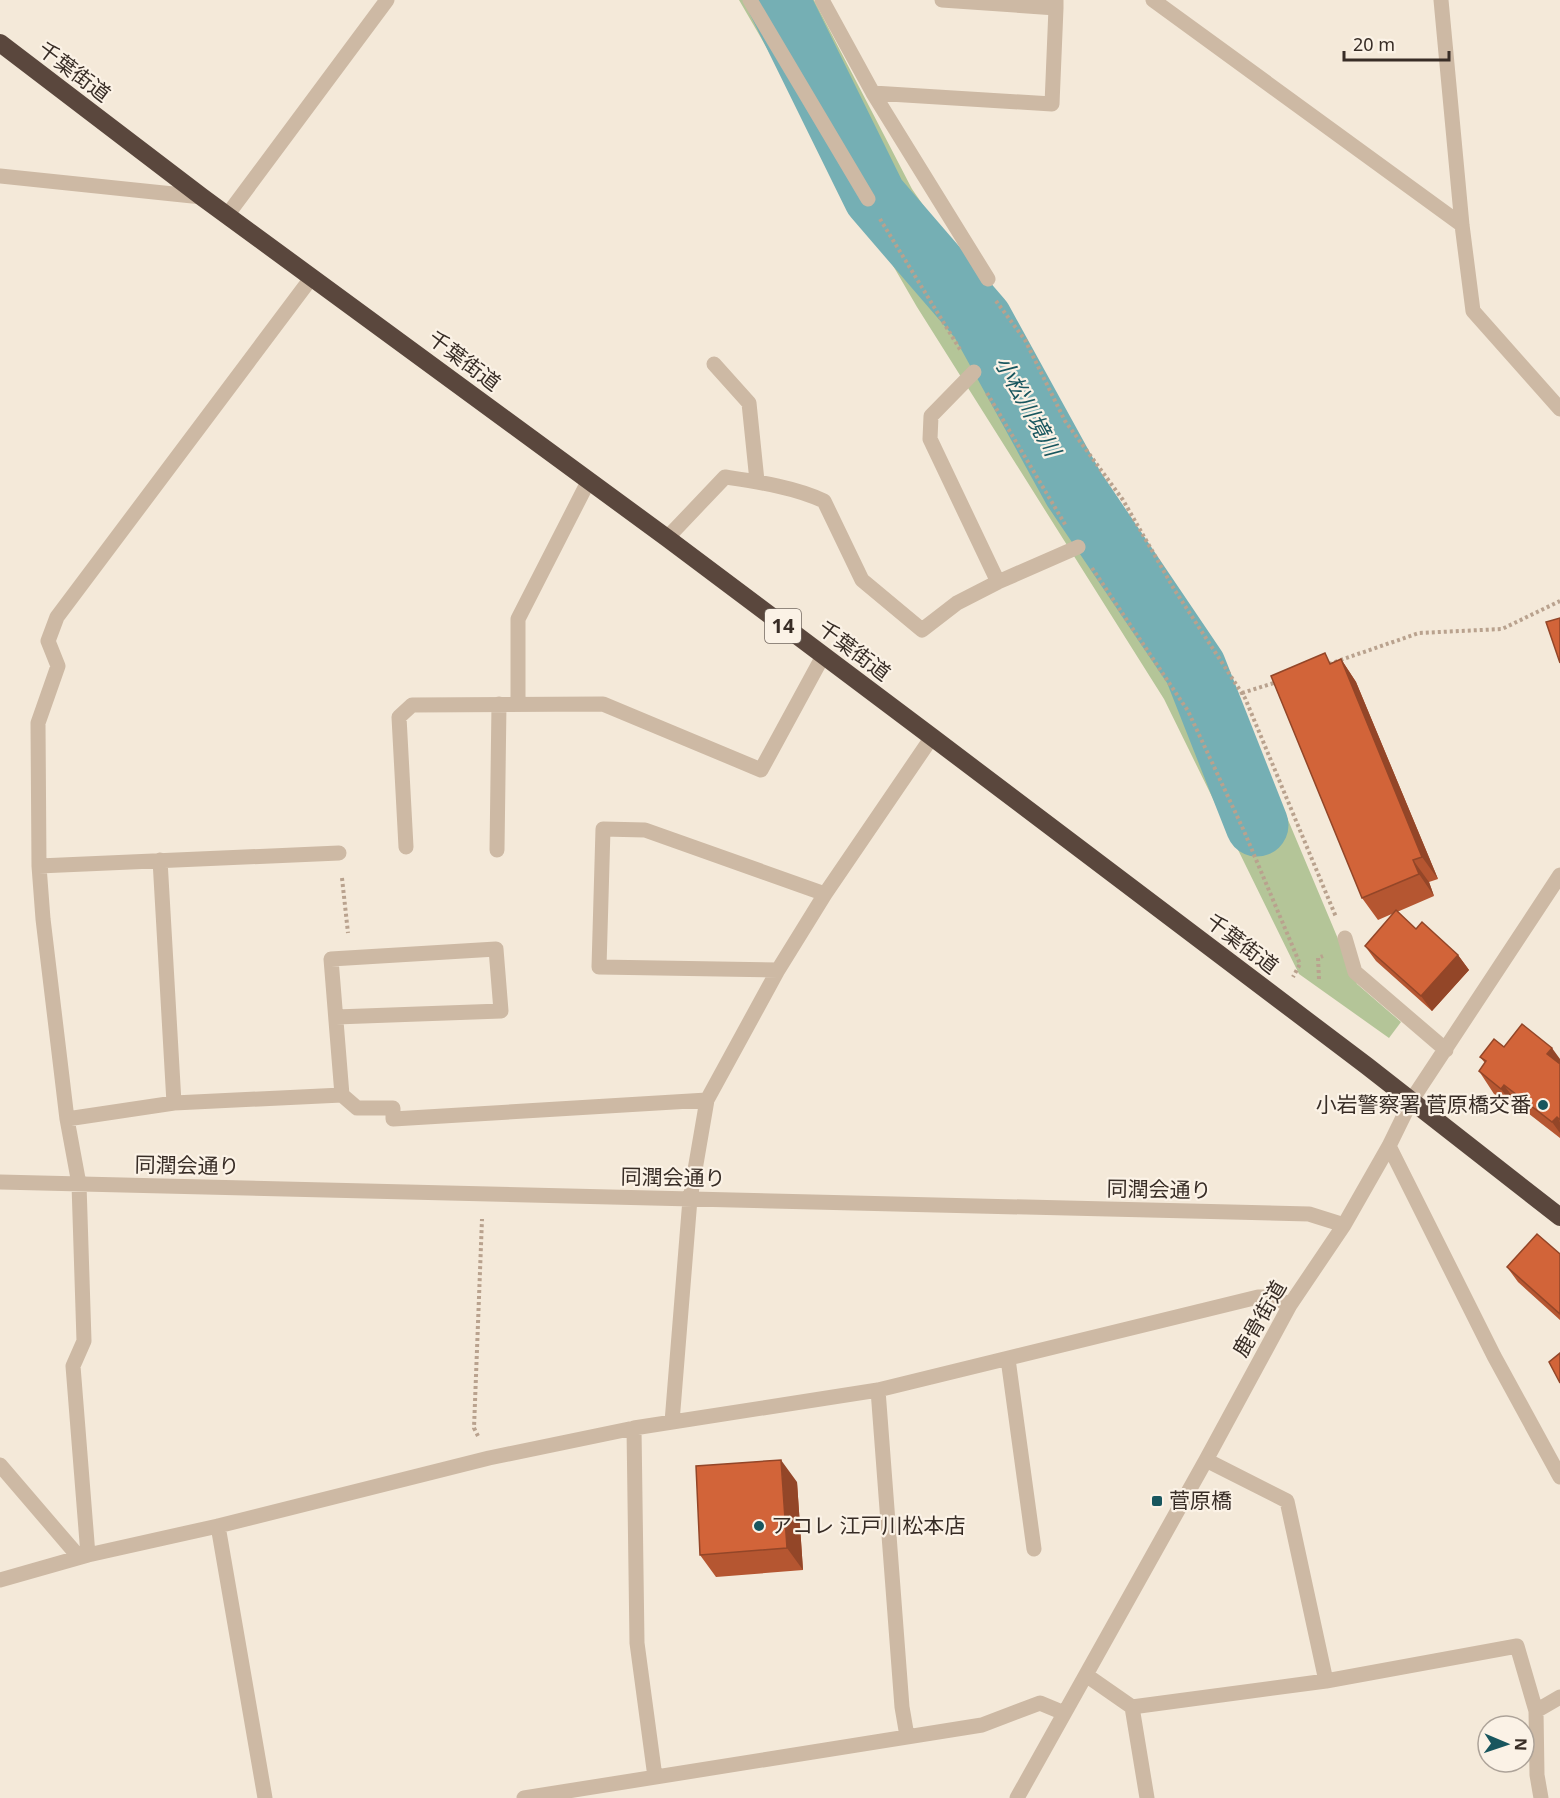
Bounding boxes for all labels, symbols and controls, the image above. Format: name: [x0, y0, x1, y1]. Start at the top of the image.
scale bar: [1344, 24, 1449, 62]
text: 20 m: [1353, 32, 1395, 56]
street label: 千葉街道: [33, 35, 117, 108]
street label: 千葉街道: [423, 324, 507, 397]
water label: 小松川境川: [989, 350, 1070, 463]
road number: 14: [765, 609, 801, 643]
street label: 千葉街道: [813, 614, 897, 687]
street label: 千葉街道: [1201, 907, 1285, 980]
place label: 小岩警察署 菅原橋交番: [1316, 1090, 1531, 1118]
marker: 小岩警察署 菅原橋交番: [1536, 1098, 1550, 1112]
street label: 同潤会通り: [134, 1150, 240, 1180]
street label: 同潤会通り: [620, 1162, 726, 1192]
street label: 同潤会通り: [1106, 1174, 1212, 1204]
street label: 鹿骨街道: [1226, 1275, 1292, 1362]
place label: 菅原橋: [1169, 1486, 1232, 1514]
marker: 菅原橋: [1150, 1494, 1164, 1508]
place label: アコレ 江戸川松本店: [771, 1511, 965, 1539]
marker: アコレ 江戸川松本店: [752, 1519, 766, 1533]
north arrow: [1476, 1714, 1536, 1774]
text: N: [1510, 1738, 1532, 1751]

